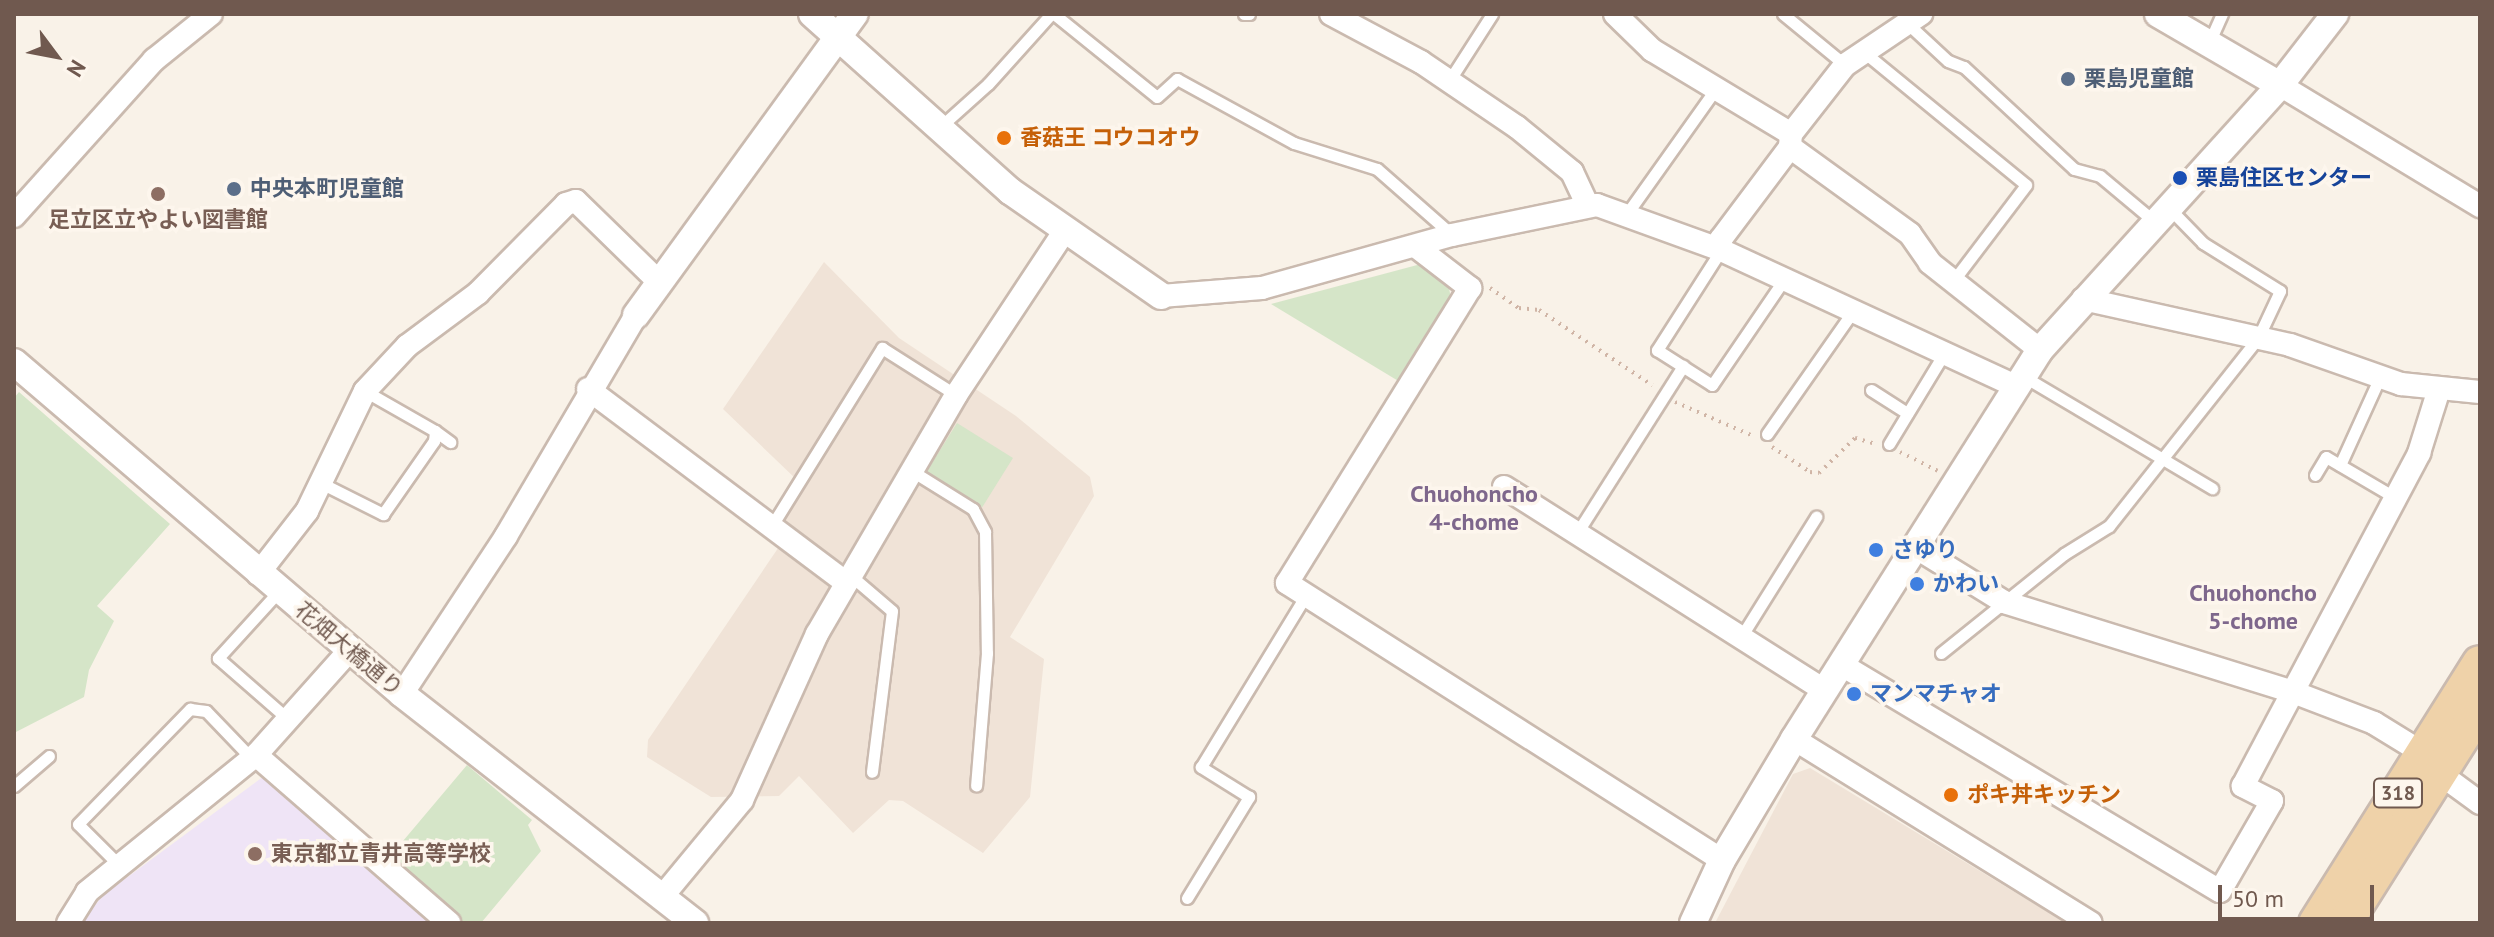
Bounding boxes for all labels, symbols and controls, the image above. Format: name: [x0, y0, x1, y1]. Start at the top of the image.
north arrow: [16, 16, 96, 96]
text: N: [61, 55, 92, 82]
place label: 栗島児童館: [2084, 66, 2194, 92]
marker: 栗島児童館: [2059, 70, 2077, 88]
place label: 香菇王 コウコオウ: [1020, 125, 1202, 151]
marker: 香菇王 コウコオウ: [995, 129, 1013, 147]
place label: 栗島住区センター: [2196, 165, 2372, 191]
marker: 栗島住区センター: [2171, 169, 2189, 187]
place label: 中央本町児童館: [250, 176, 404, 202]
marker: 中央本町児童館: [225, 180, 243, 198]
marker: 足立区立やよい図書館: [149, 185, 167, 203]
place label: 足立区立やよい図書館: [48, 207, 268, 233]
district label: Chuohoncho 4-chome: [1410, 480, 1538, 536]
place label: さゆり: [1892, 537, 1958, 563]
marker: さゆり: [1867, 541, 1885, 559]
place label: かわい: [1933, 571, 1999, 597]
marker: かわい: [1908, 575, 1926, 593]
district label: Chuohoncho 5-chome: [2189, 579, 2317, 635]
street label: 花畑大橋通り: [290, 596, 408, 702]
place label: マンマチャオ: [1870, 681, 2002, 707]
marker: マンマチャオ: [1845, 685, 1863, 703]
road number: 318: [2372, 777, 2424, 809]
place label: ポキ丼キッチン: [1967, 782, 2121, 808]
marker: ポキ丼キッチン: [1942, 786, 1960, 804]
place label: 東京都立青井高等学校: [271, 841, 491, 867]
marker: 東京都立青井高等学校: [246, 845, 264, 863]
scale bar: [2222, 869, 2378, 919]
text: 50 m: [2232, 883, 2284, 914]

